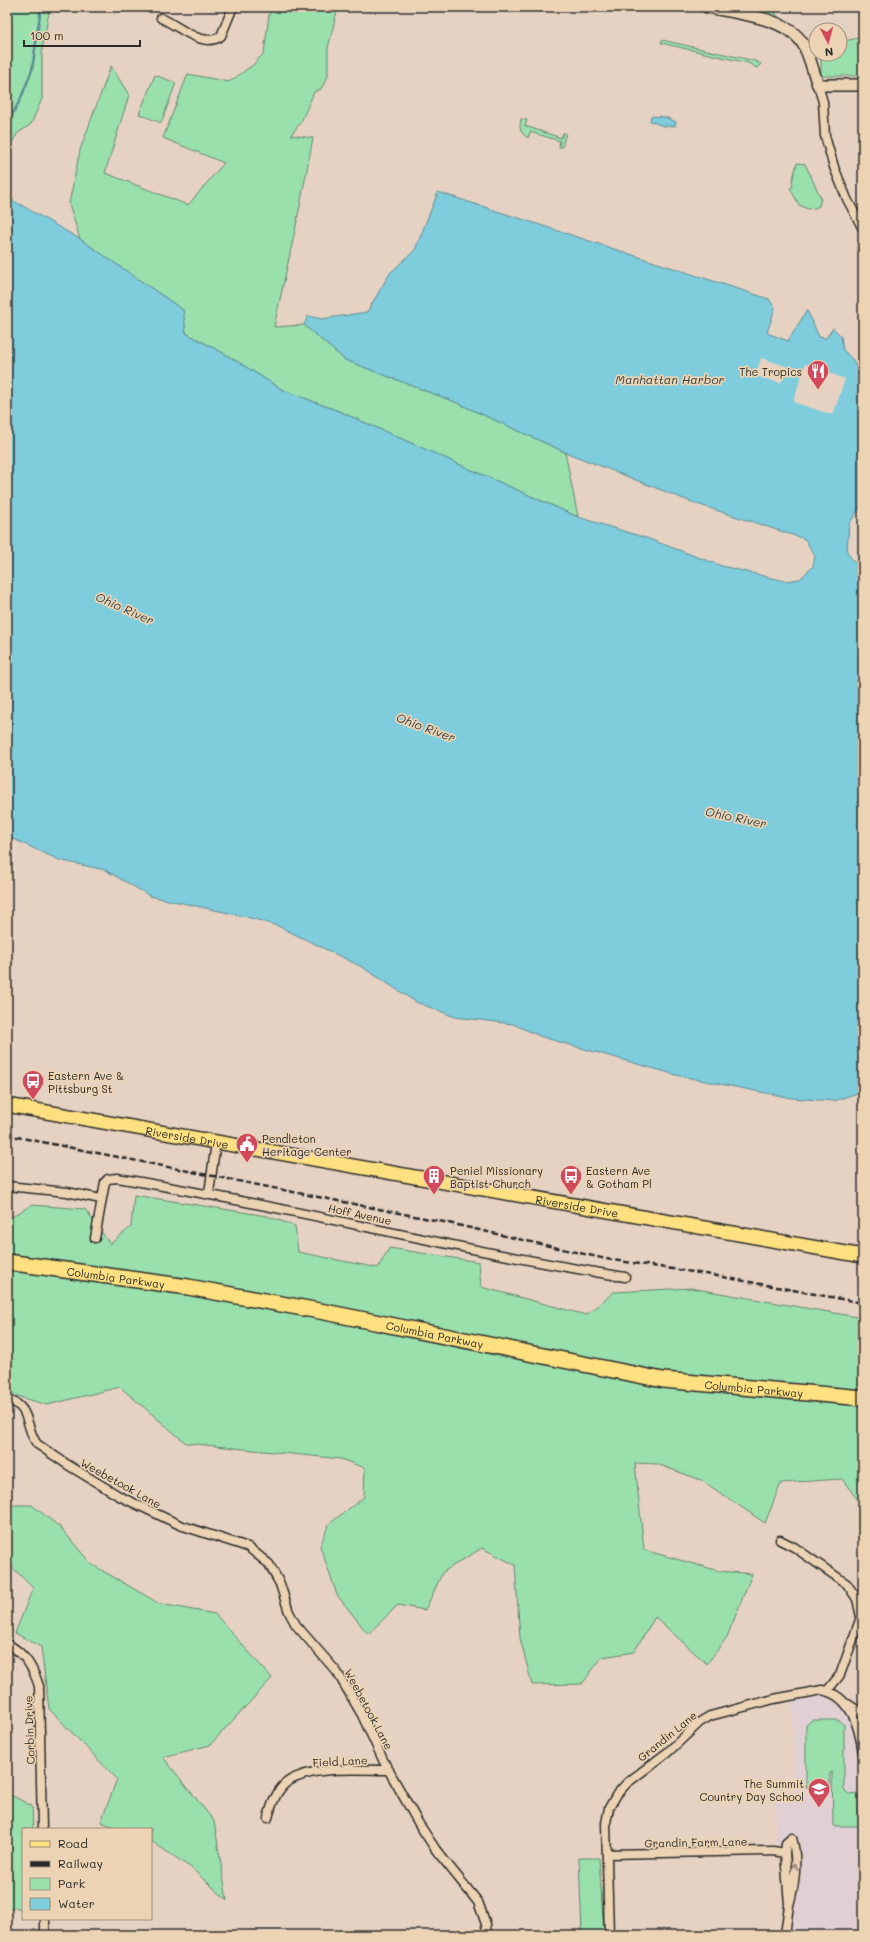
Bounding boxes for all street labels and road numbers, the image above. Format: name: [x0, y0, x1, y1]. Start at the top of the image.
street label: Riverside Drive: [145, 1122, 230, 1151]
street label: Riverside Drive: [535, 1191, 620, 1220]
street label: Hoff Avenue: [327, 1200, 393, 1228]
street label: Columbia Parkway: [66, 1263, 166, 1291]
street label: Columbia Parkway: [385, 1317, 485, 1351]
street label: Columbia Parkway: [704, 1376, 804, 1400]
street label: Weebetook Lane: [78, 1455, 164, 1511]
street label: Weebetook Lane: [341, 1666, 397, 1752]
street label: Corbin Drive: [20, 1695, 38, 1765]
street label: Grandin Lane: [634, 1707, 700, 1765]
street label: Field Lane: [312, 1752, 368, 1770]
street label: Grandin Farm Lane: [644, 1834, 748, 1850]

